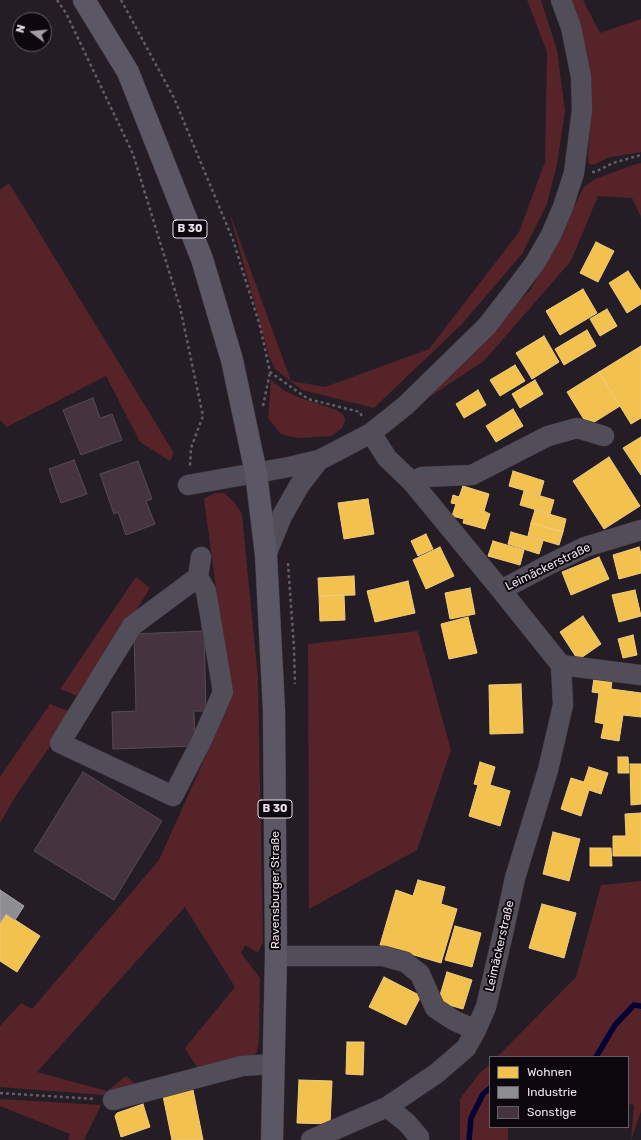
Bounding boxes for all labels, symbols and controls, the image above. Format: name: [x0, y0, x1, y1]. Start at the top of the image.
north arrow: [12, 12, 52, 52]
text: N: [14, 23, 28, 34]
road number: B 30: [173, 220, 207, 238]
street label: Leimäckerstraße: [503, 540, 593, 594]
road number: B 30: [258, 800, 292, 818]
street label: Ravensburger Straße: [269, 831, 283, 949]
street label: Leimäckerstraße: [483, 899, 517, 993]
legend: [489, 1056, 629, 1128]
text: Wohnen: [527, 1065, 572, 1079]
text: Industrie: [527, 1085, 577, 1099]
text: Sonstige: [527, 1105, 576, 1119]

